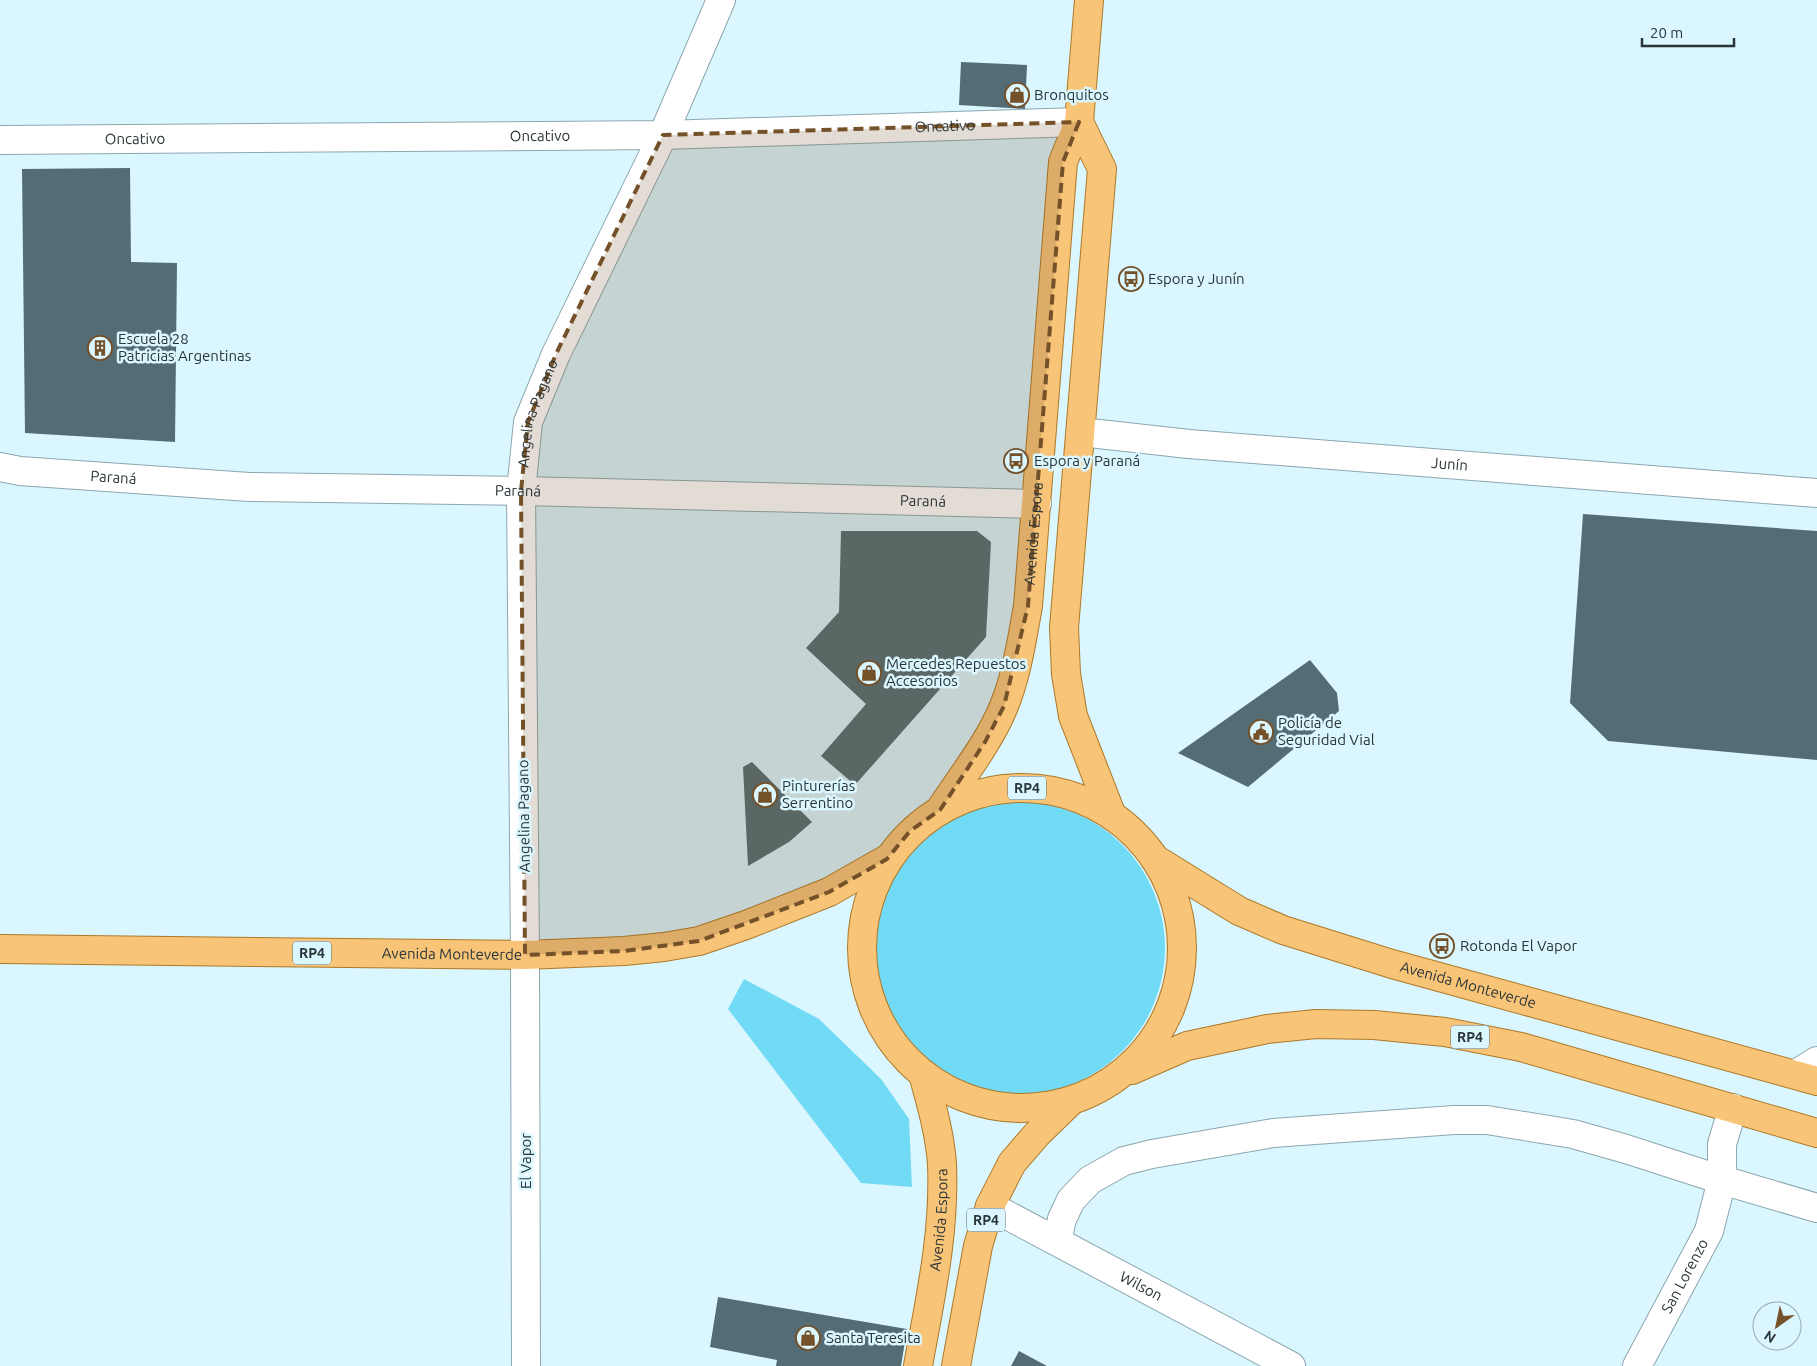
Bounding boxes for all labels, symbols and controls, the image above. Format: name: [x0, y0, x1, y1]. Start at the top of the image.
scale bar: [1642, 15, 1734, 47]
text: 20 m: [1650, 24, 1683, 41]
shop icon: Bronquitos: [1004, 82, 1030, 108]
place label: Bronquitos: [1034, 86, 1109, 103]
street label: Oncativo: [914, 116, 975, 135]
street label: Oncativo: [510, 127, 570, 144]
street label: Oncativo: [105, 130, 165, 147]
bus stop icon: Espora y Junín: [1118, 266, 1144, 292]
place label: Espora y Junín: [1148, 270, 1245, 287]
place label: Escuela 28 Patricias Argentinas: [118, 330, 251, 364]
building icon: Escuela 28 Patricias Argentinas: [87, 335, 113, 361]
street label: Angelina Pagano: [514, 357, 561, 468]
bus stop icon: Espora y Paraná: [1003, 448, 1029, 474]
place label: Espora y Paraná: [1034, 452, 1140, 469]
street label: Junín: [1431, 454, 1469, 474]
street label: Paraná: [90, 467, 137, 487]
street label: Avenida Espora: [1021, 481, 1046, 586]
street label: Paraná: [495, 482, 541, 500]
street label: Paraná: [900, 492, 946, 510]
place label: Mercedes Repuestos Accesorios: [886, 655, 1026, 689]
shop icon: Mercedes Repuestos Accesorios: [856, 660, 882, 686]
place label: Policía de Seguridad Vial: [1278, 714, 1375, 748]
public building icon: Policía de Seguridad Vial: [1248, 719, 1274, 745]
street label: Angelina Pagano: [514, 760, 533, 873]
road number: RP4: [1008, 776, 1046, 800]
place label: Pinturerías Serrentino: [782, 777, 855, 811]
shop icon: Pinturerías Serrentino: [752, 782, 778, 808]
bus stop icon: Rotonda El Vapor: [1429, 933, 1455, 959]
place label: Rotonda El Vapor: [1460, 937, 1578, 954]
road number: RP4: [293, 941, 331, 964]
street label: Avenida Monteverde: [382, 944, 522, 963]
street label: Avenida Monteverde: [1399, 958, 1538, 1011]
road number: RP4: [1451, 1026, 1489, 1048]
street label: El Vapor: [517, 1133, 534, 1189]
street label: Avenida Espora: [926, 1168, 950, 1272]
road number: RP4: [967, 1208, 1005, 1232]
street label: San Lorenzo: [1658, 1236, 1711, 1316]
street label: Wilson: [1117, 1268, 1165, 1304]
north arrow: [1752, 1301, 1802, 1351]
shop icon: Santa Teresita: [795, 1325, 821, 1351]
text: N: [1761, 1327, 1779, 1346]
place label: Santa Teresita: [826, 1329, 921, 1346]

